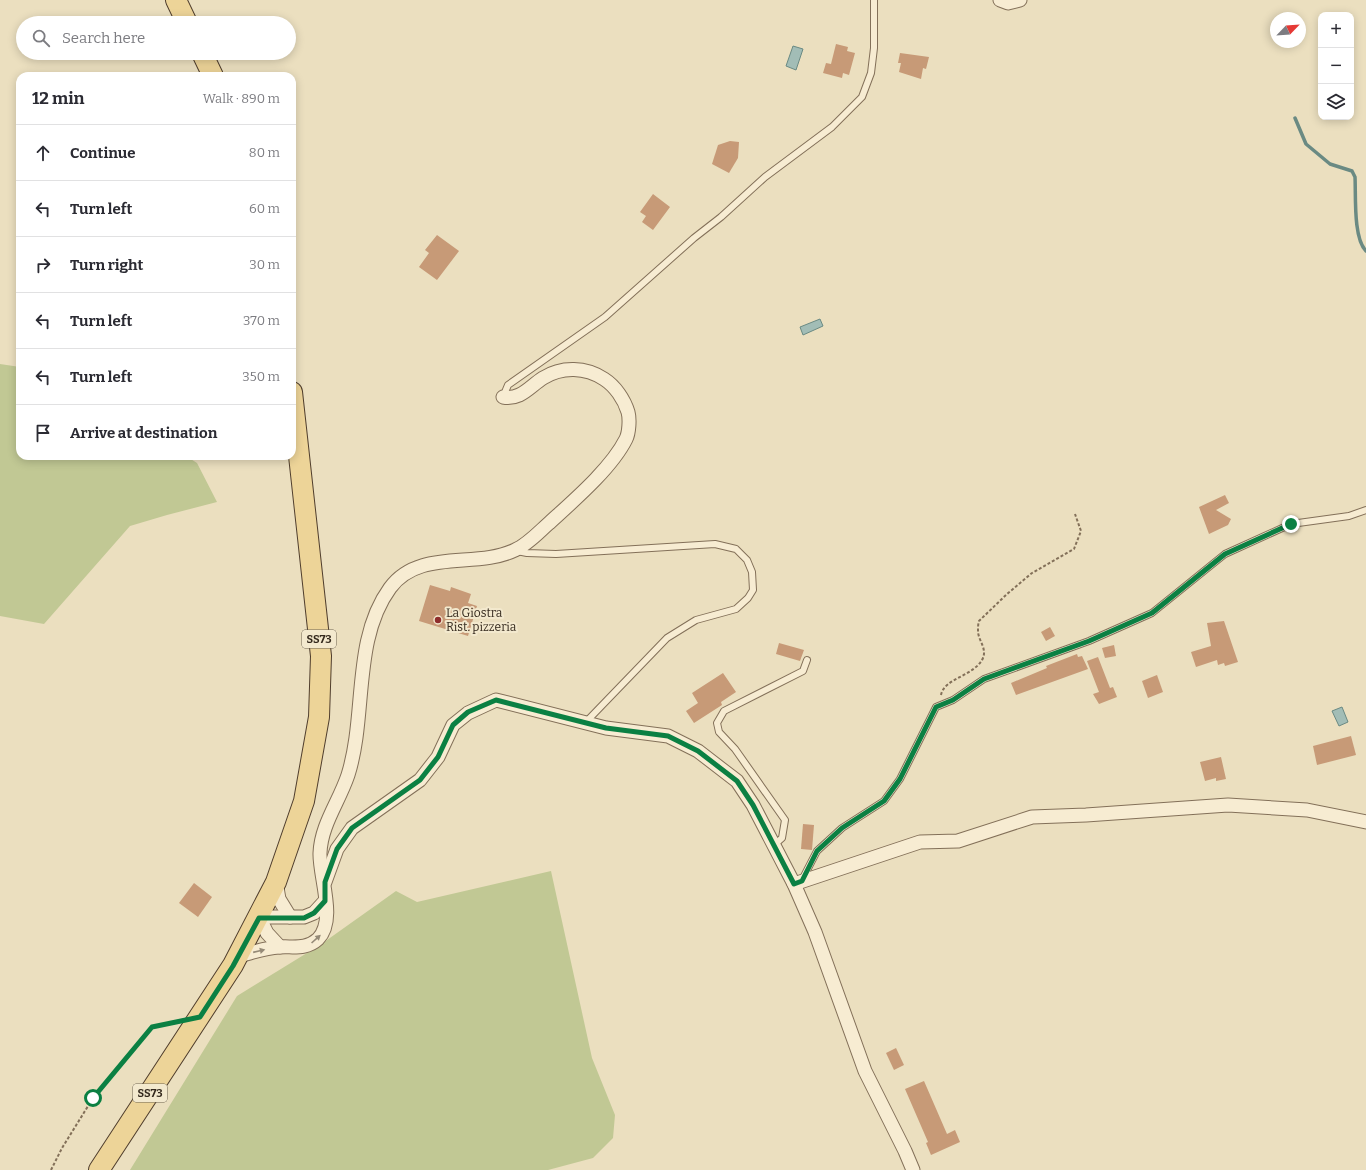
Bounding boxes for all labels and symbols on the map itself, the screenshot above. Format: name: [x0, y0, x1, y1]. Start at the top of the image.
north arrow: [1270, 12, 1306, 48]
route end: [1282, 515, 1300, 533]
place label: La Giostra Rist. pizzeria: [446, 606, 517, 634]
marker: La Giostra Rist. pizzeria: [433, 615, 443, 625]
road number: SS73: [302, 630, 336, 648]
one-way arrow: [311, 934, 321, 944]
one-way arrow: [253, 948, 265, 954]
road number: SS73: [133, 1084, 167, 1102]
route start: [84, 1089, 102, 1107]

